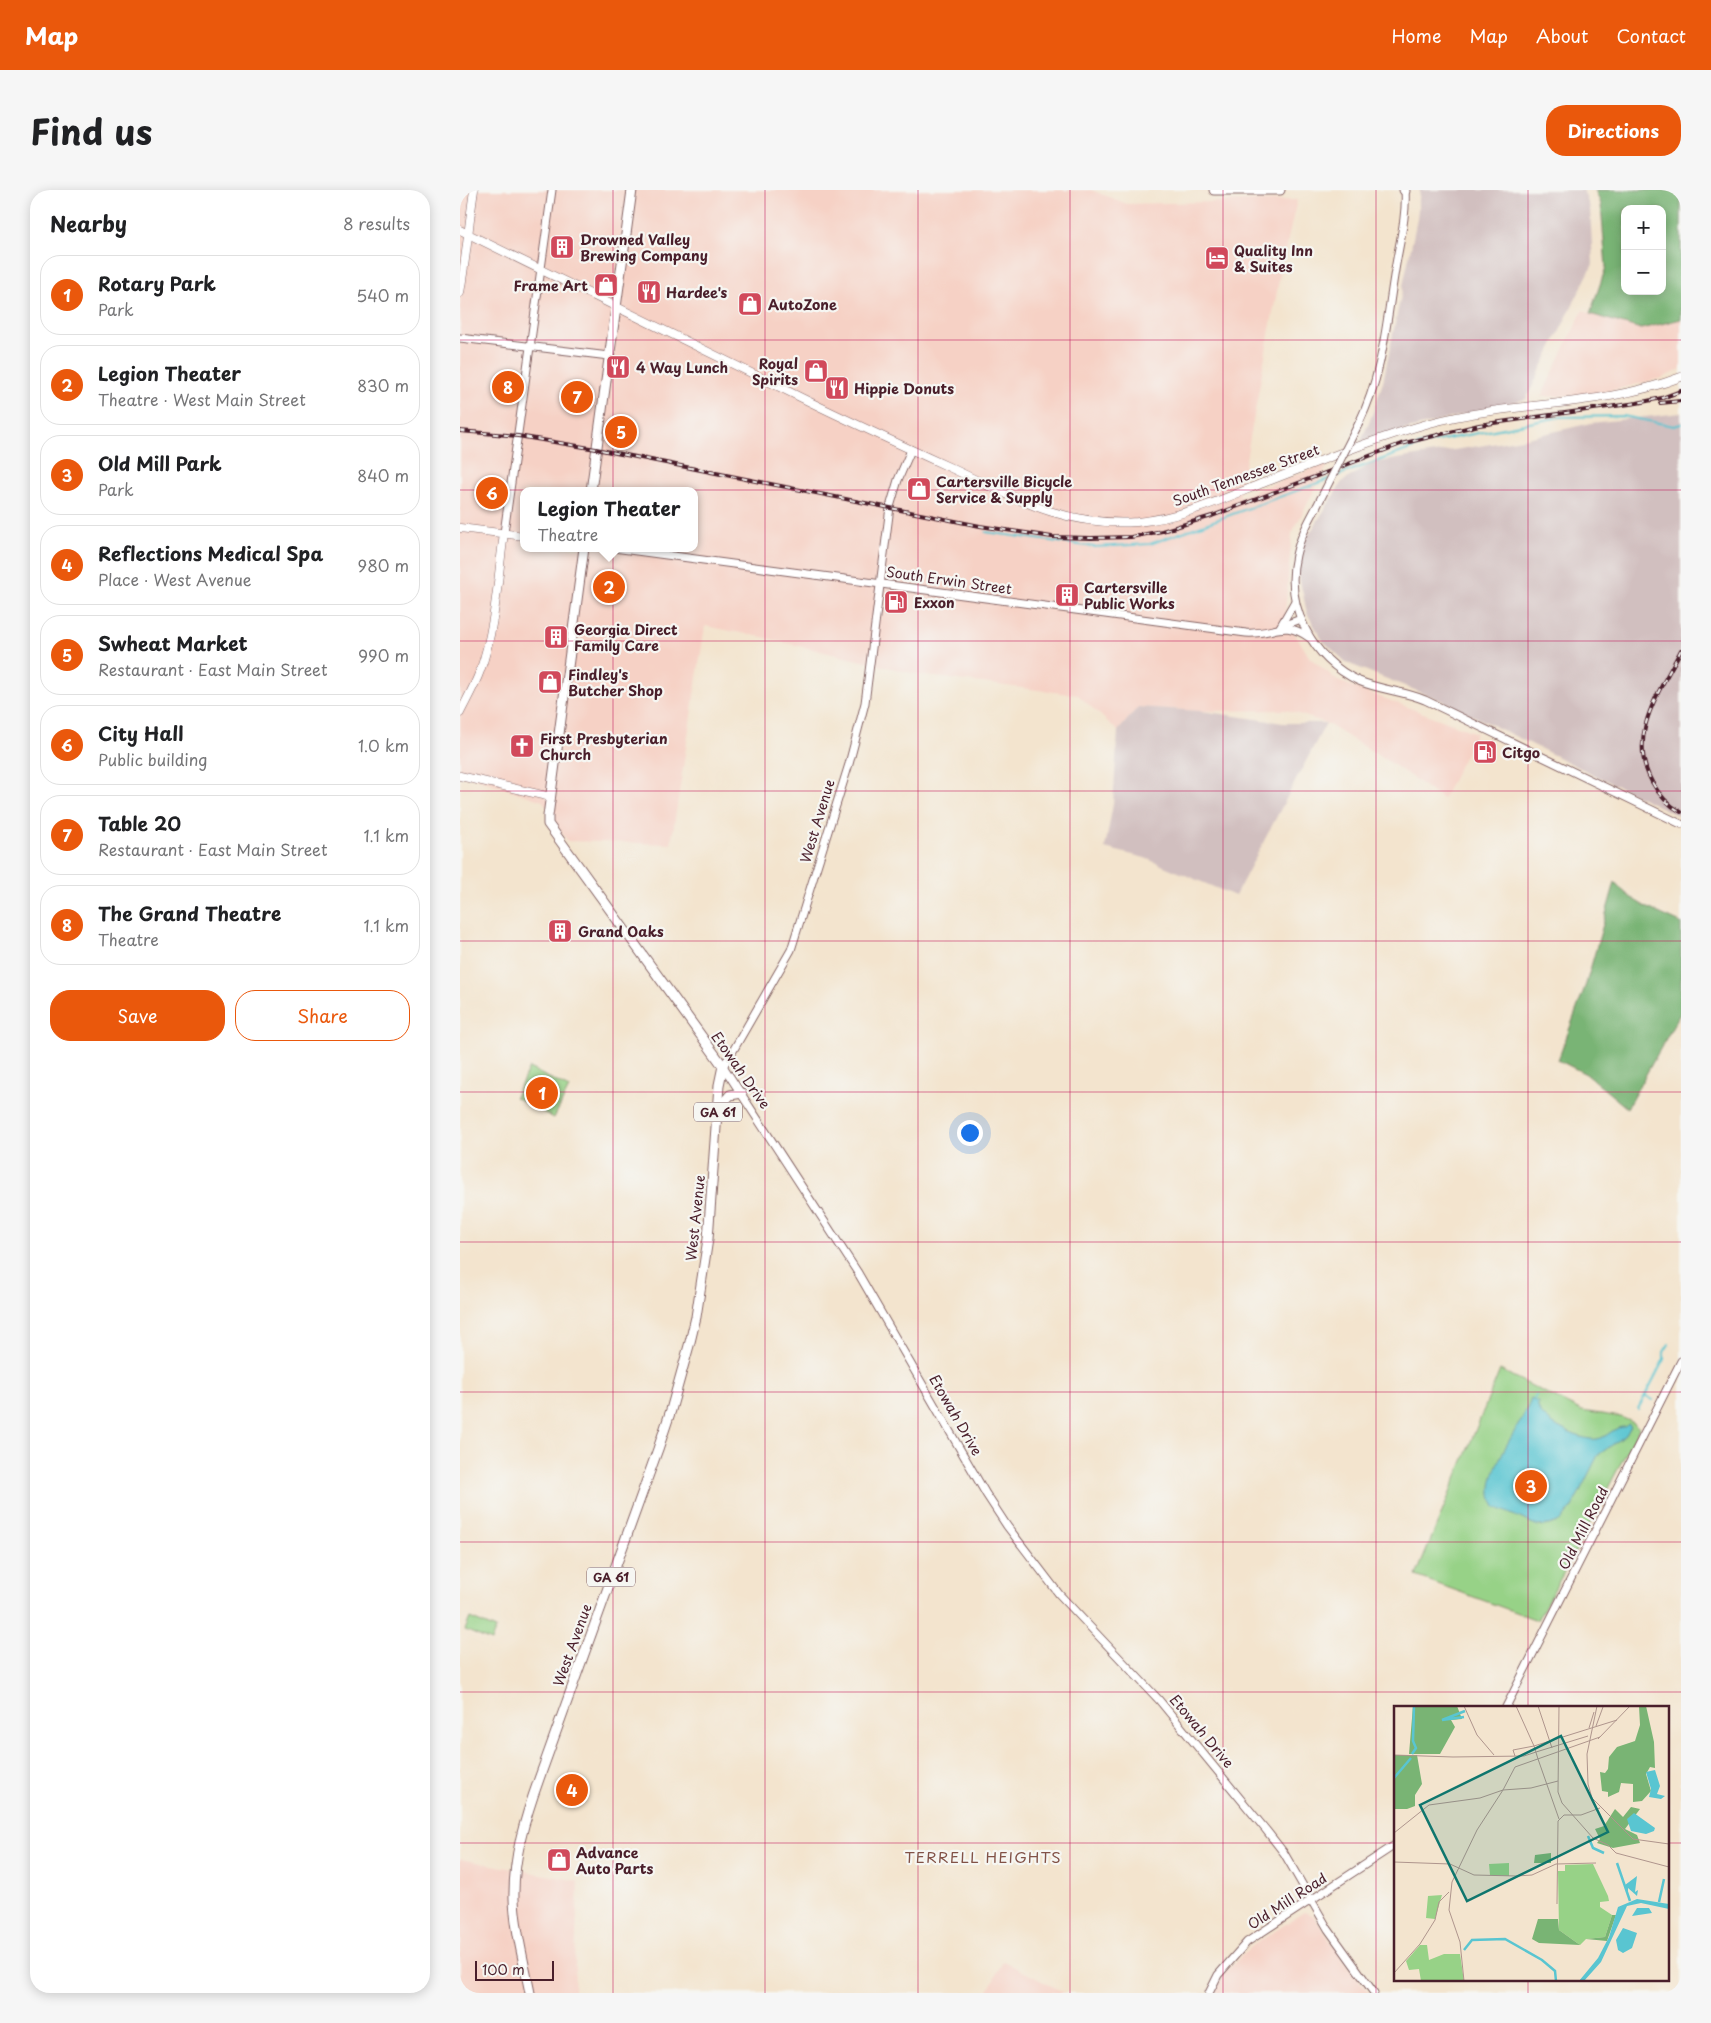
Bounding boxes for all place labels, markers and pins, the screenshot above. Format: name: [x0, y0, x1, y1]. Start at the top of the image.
place label: Drowned Valley Brewing Company: [580, 229, 708, 266]
building icon: Drowned Valley Brewing Company: [549, 234, 575, 260]
place label: Quality Inn & Suites: [1234, 240, 1313, 277]
hotel icon: Quality Inn & Suites: [1204, 245, 1230, 271]
shop icon: Frame Art: [593, 272, 619, 298]
place label: Frame Art: [514, 275, 588, 296]
restaurant icon: Hardee's: [636, 279, 662, 305]
place label: Hardee's: [666, 282, 728, 303]
shop icon: AutoZone: [737, 291, 763, 317]
place label: AutoZone: [768, 294, 837, 315]
place label: Royal Spirits: [752, 353, 798, 390]
restaurant icon: 4 Way Lunch: [605, 354, 631, 380]
place label: 4 Way Lunch: [636, 357, 728, 378]
shop icon: Royal Spirits: [803, 358, 829, 384]
pin: 8: [492, 368, 524, 406]
restaurant icon: Hippie Donuts: [824, 375, 850, 401]
pin: 7: [561, 378, 593, 416]
place label: Hippie Donuts: [854, 378, 954, 399]
pin: 5: [605, 413, 637, 451]
place label: Cartersville Bicycle Service & Supply: [936, 471, 1072, 508]
pin: 6: [476, 474, 508, 512]
shop icon: Cartersville Bicycle Service & Supply: [906, 476, 932, 502]
pin: 2: [593, 568, 625, 606]
place label: Cartersville Public Works: [1084, 577, 1175, 614]
building icon: Cartersville Public Works: [1054, 582, 1080, 608]
fuel station icon: Exxon: [883, 589, 909, 615]
place label: Exxon: [914, 592, 955, 613]
place label: Georgia Direct Family Care: [574, 619, 678, 656]
building icon: Georgia Direct Family Care: [543, 624, 569, 650]
place label: Findley's Butcher Shop: [568, 664, 663, 701]
shop icon: Findley's Butcher Shop: [537, 669, 563, 695]
place label: First Presbyterian Church: [540, 728, 668, 765]
church icon: First Presbyterian Church: [509, 733, 535, 759]
fuel station icon: Citgo: [1472, 739, 1498, 765]
place label: Citgo: [1502, 742, 1540, 763]
building icon: Grand Oaks: [547, 918, 573, 944]
place label: Grand Oaks: [578, 921, 664, 942]
pin: 1: [526, 1074, 558, 1112]
pin: 3: [1515, 1467, 1547, 1505]
pin: 4: [556, 1771, 588, 1809]
place label: Advance Auto Parts: [576, 1842, 654, 1879]
shop icon: Advance Auto Parts: [546, 1847, 572, 1873]

